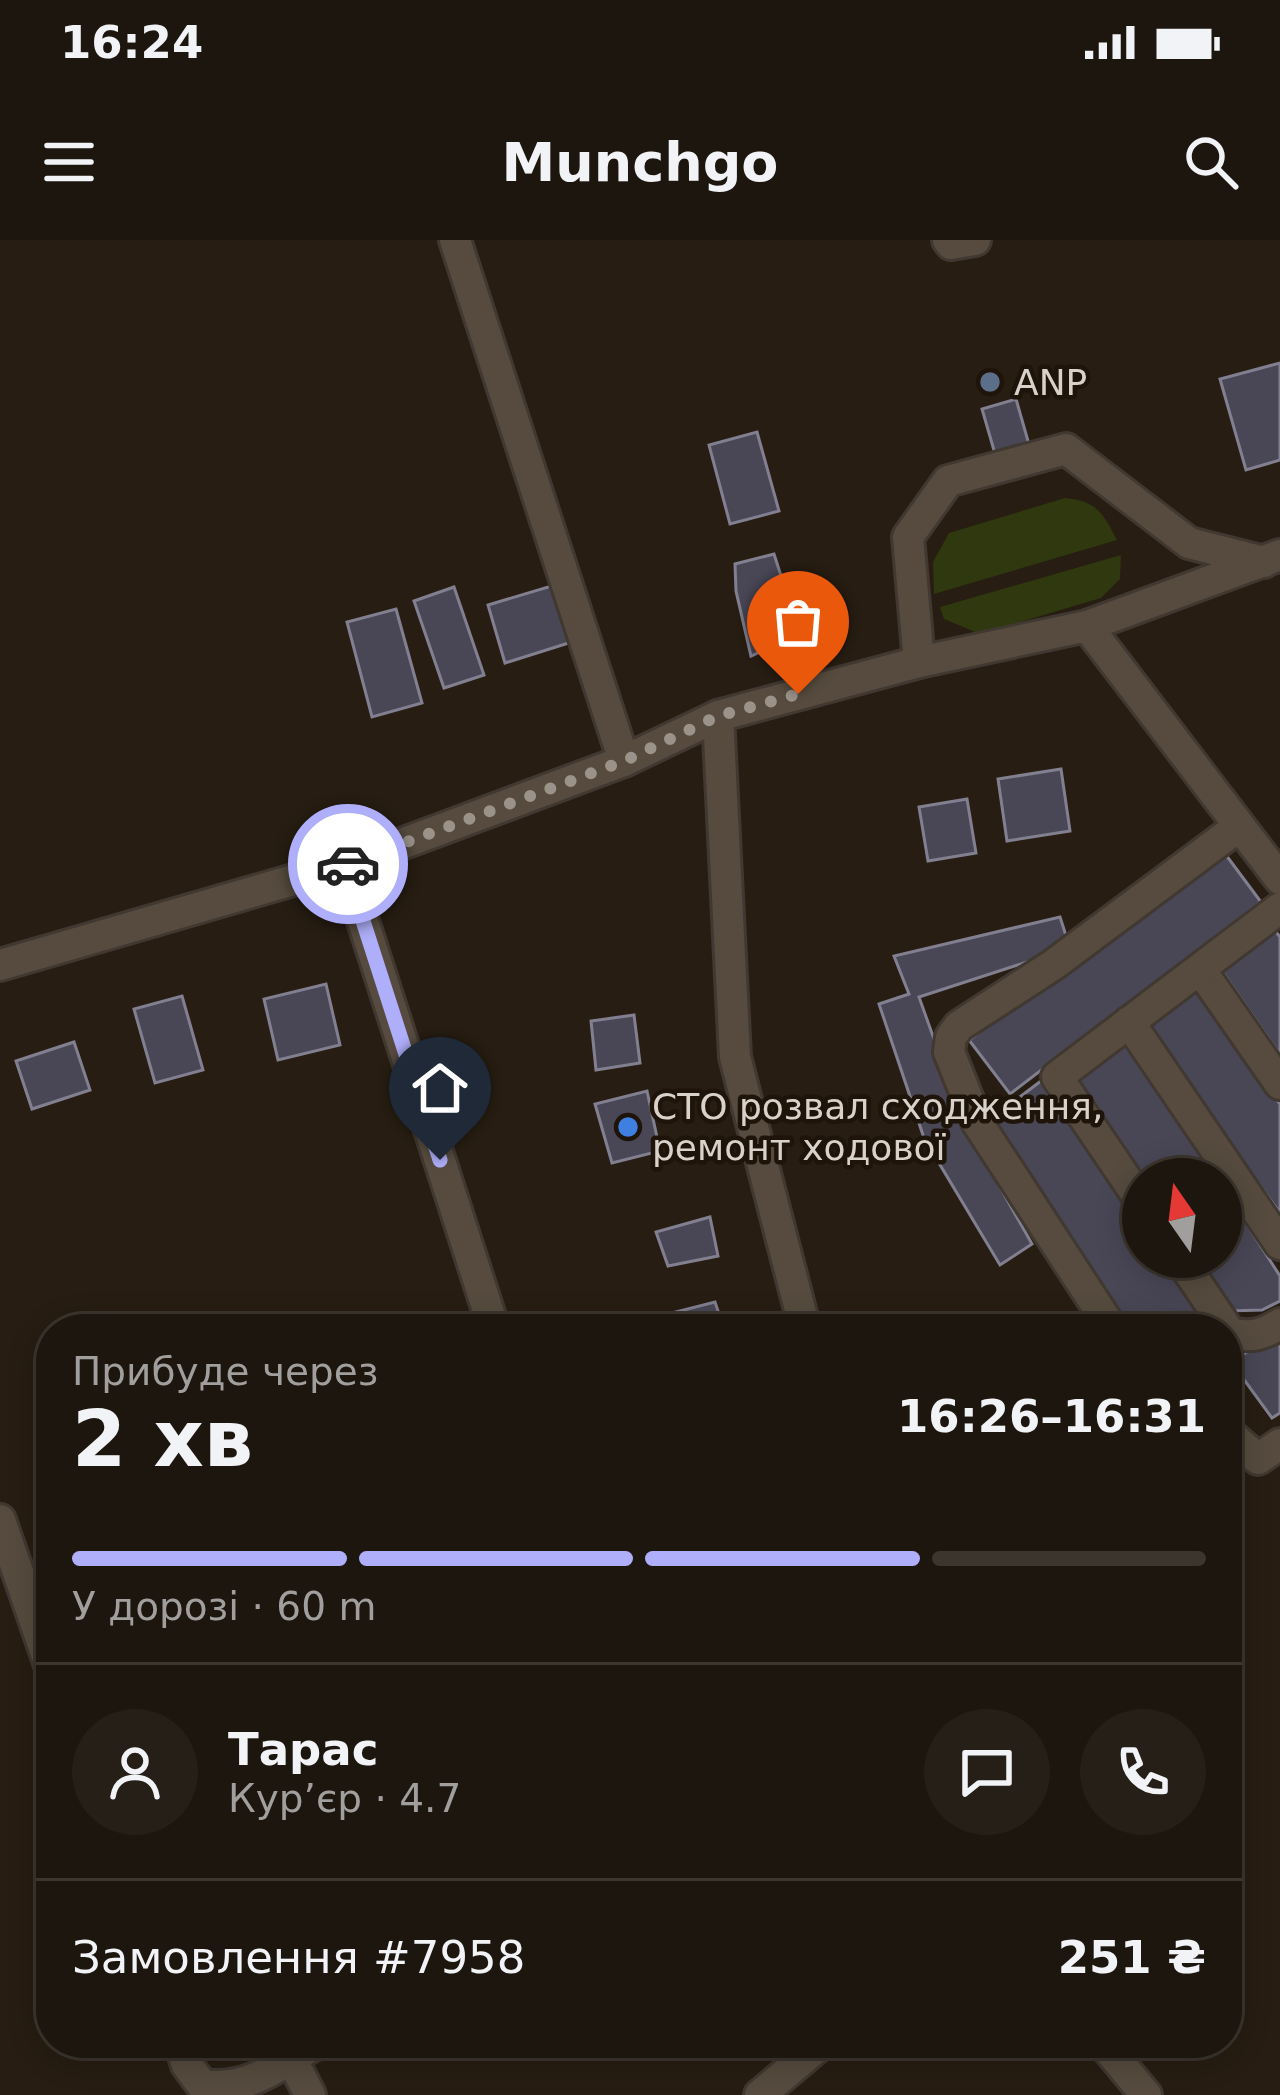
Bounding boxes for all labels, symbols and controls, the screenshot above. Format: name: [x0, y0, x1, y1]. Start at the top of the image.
text: 16:24: [60, 16, 203, 69]
icon: menu: [36, 129, 102, 195]
icon: search: [1178, 129, 1244, 195]
text: Munchgo: [502, 131, 778, 194]
place label: ANP: [1014, 362, 1087, 403]
marker: ANP: [977, 369, 1003, 395]
pin: [747, 571, 849, 694]
icon: bag: [765, 589, 831, 655]
courier: [288, 804, 408, 924]
icon: car: [315, 831, 381, 897]
pin: [389, 1037, 491, 1160]
icon: home: [407, 1055, 473, 1121]
place label: СТО розвал сходження, ремонт ходової: [652, 1086, 1103, 1168]
marker: СТО розвал сходження, ремонт ходової: [615, 1114, 641, 1140]
north arrow: [1122, 1158, 1242, 1278]
map controls: [1122, 1158, 1242, 1278]
text: Прибуде через: [72, 1349, 378, 1394]
text: 16:26–16:31: [897, 1390, 1206, 1443]
text: 2 хв: [72, 1394, 253, 1484]
text: У дорозі · 60 m: [72, 1584, 376, 1629]
button: person: [72, 1709, 198, 1835]
button: chat: [924, 1709, 1050, 1835]
button: phone: [1080, 1709, 1206, 1835]
text: Тарас: [228, 1723, 378, 1776]
text: Кур’єр · 4.7: [228, 1776, 461, 1821]
text: Замовлення #7958: [72, 1931, 525, 1984]
text: 251 ₴: [1058, 1931, 1206, 1984]

